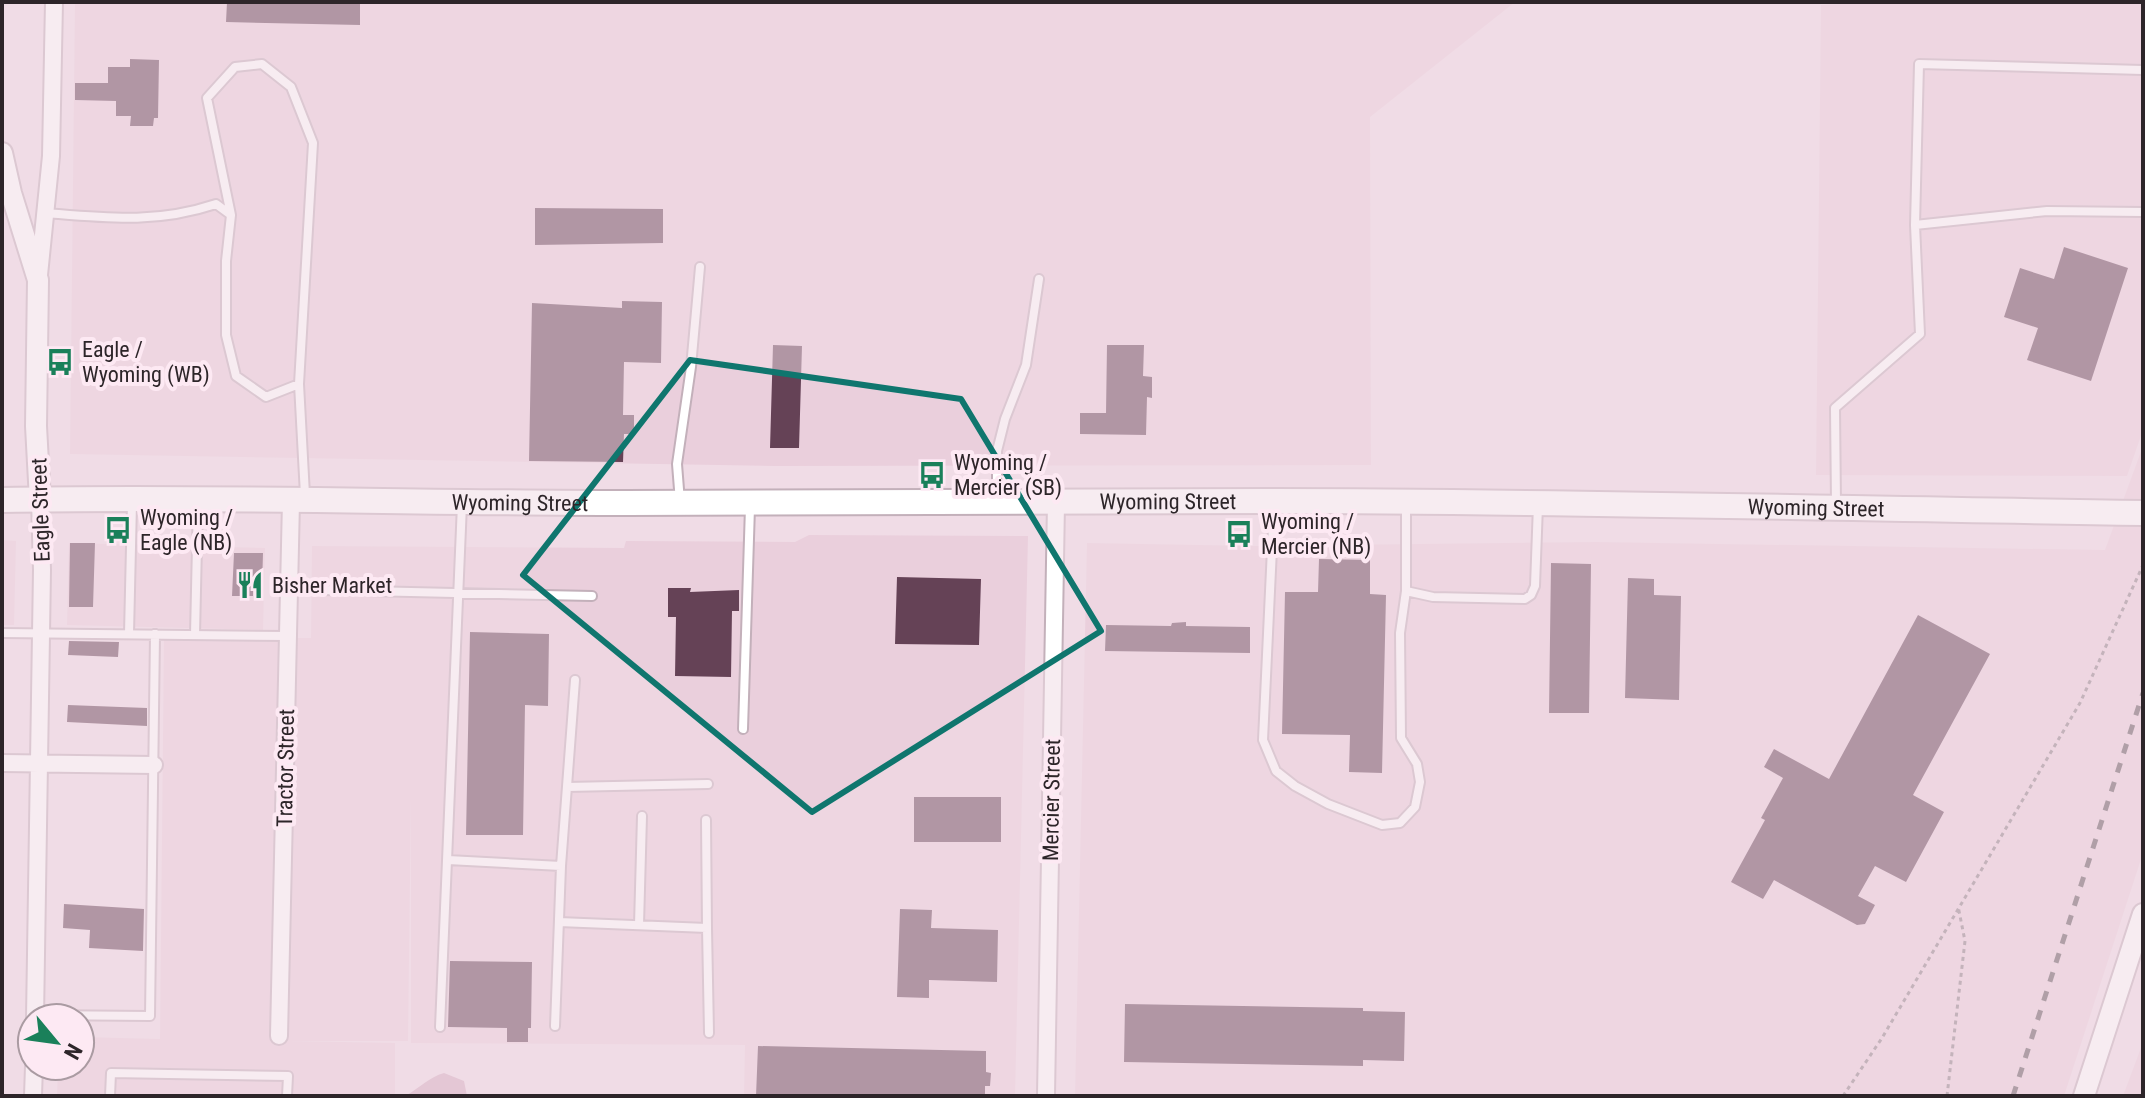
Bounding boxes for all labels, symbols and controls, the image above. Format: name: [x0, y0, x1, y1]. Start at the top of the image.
place label: Eagle / Wyoming (WB): [82, 337, 210, 388]
bus stop icon: Eagle / Wyoming (WB): [45, 347, 75, 377]
place label: Wyoming / Mercier (SB): [954, 450, 1062, 501]
street label: Eagle Street: [26, 457, 55, 563]
bus stop icon: Wyoming / Mercier (SB): [917, 460, 947, 490]
street label: Wyoming Street: [1099, 489, 1236, 514]
street label: Wyoming Street: [452, 490, 588, 516]
street label: Wyoming Street: [1747, 494, 1885, 522]
place label: Wyoming / Eagle (NB): [140, 505, 233, 556]
place label: Wyoming / Mercier (NB): [1261, 509, 1371, 560]
bus stop icon: Wyoming / Eagle (NB): [103, 515, 133, 545]
bus stop icon: Wyoming / Mercier (NB): [1224, 519, 1254, 549]
restaurant icon: Bisher Market: [235, 570, 265, 600]
place label: Bisher Market: [272, 573, 392, 598]
street label: Tractor Street: [272, 709, 299, 827]
street label: Mercier Street: [1038, 739, 1065, 861]
north arrow: [16, 1002, 96, 1082]
text: N: [59, 1039, 87, 1063]

